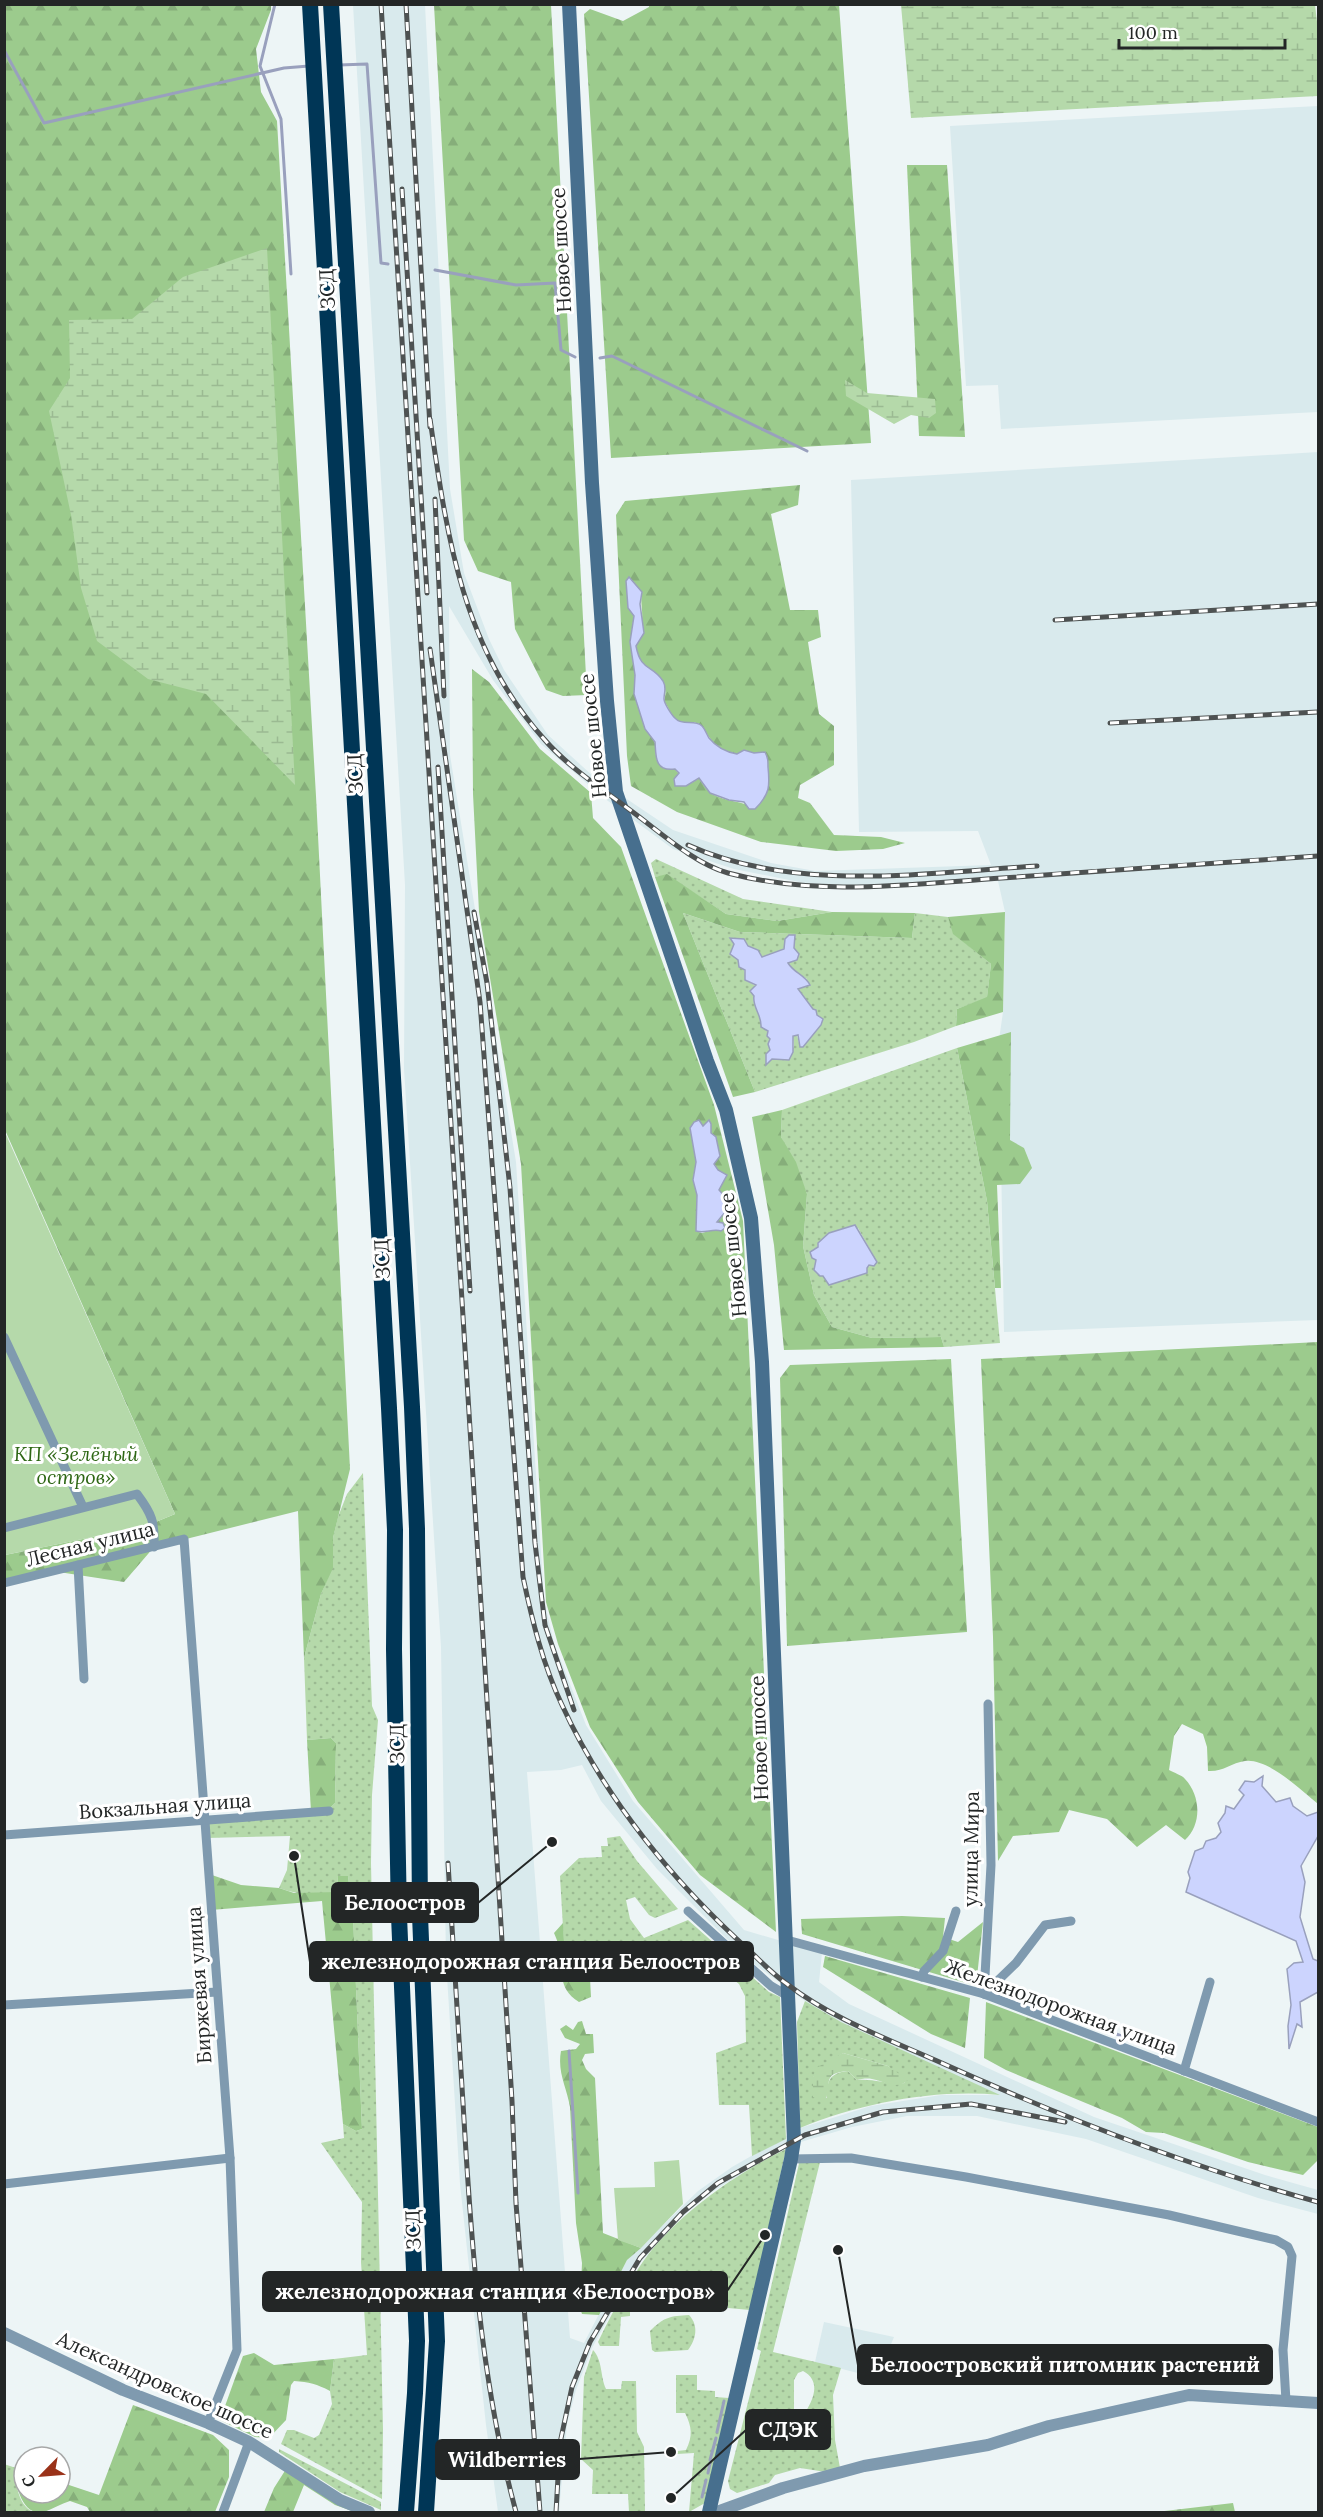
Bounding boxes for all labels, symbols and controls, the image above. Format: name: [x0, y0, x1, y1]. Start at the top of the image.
scale bar: [1119, 12, 1286, 50]
text: 100 m: [1128, 21, 1178, 44]
street label: Новое шоссе: [545, 187, 576, 313]
street label: ЗСД: [313, 268, 340, 310]
street label: Новое шоссе: [574, 672, 611, 800]
street label: ЗСД: [341, 753, 368, 795]
street label: Новое шоссе: [714, 1191, 751, 1319]
street label: ЗСД: [368, 1238, 395, 1280]
park label: КП «Зелёный остров»: [14, 1441, 138, 1489]
street label: Лесная улица: [23, 1515, 157, 1572]
street label: Новое шоссе: [744, 1675, 773, 1801]
street label: ЗСД: [384, 1724, 409, 1764]
street label: Вокзальная улица: [78, 1787, 252, 1824]
street label: улица Мира: [957, 1791, 984, 1907]
callout: Белоостров: [332, 1883, 478, 1922]
text: Белоостров: [344, 1889, 466, 1916]
street label: Биржевая улица: [181, 1906, 216, 2065]
callout: железнодорожная станция Белоостров: [310, 1942, 753, 1981]
text: железнодорожная станция Белоостров: [322, 1948, 740, 1975]
street label: Железнодорожная улица: [942, 1953, 1181, 2060]
street label: ЗСД: [399, 2209, 426, 2250]
callout: железнодорожная станция «Белоостров»: [263, 2272, 727, 2311]
text: железнодорожная станция «Белоостров»: [275, 2278, 715, 2305]
street label: Александровское шоссе: [52, 2325, 277, 2444]
callout: Белоостровский питомник растений: [858, 2345, 1272, 2384]
text: Белоостровский питомник растений: [870, 2351, 1260, 2378]
callout: СДЭК: [746, 2410, 830, 2449]
text: СДЭК: [758, 2416, 818, 2443]
callout: Wildberries: [436, 2440, 579, 2479]
north arrow: [12, 2445, 72, 2505]
text: Wildberries: [448, 2446, 566, 2473]
text: С: [17, 2472, 40, 2491]

